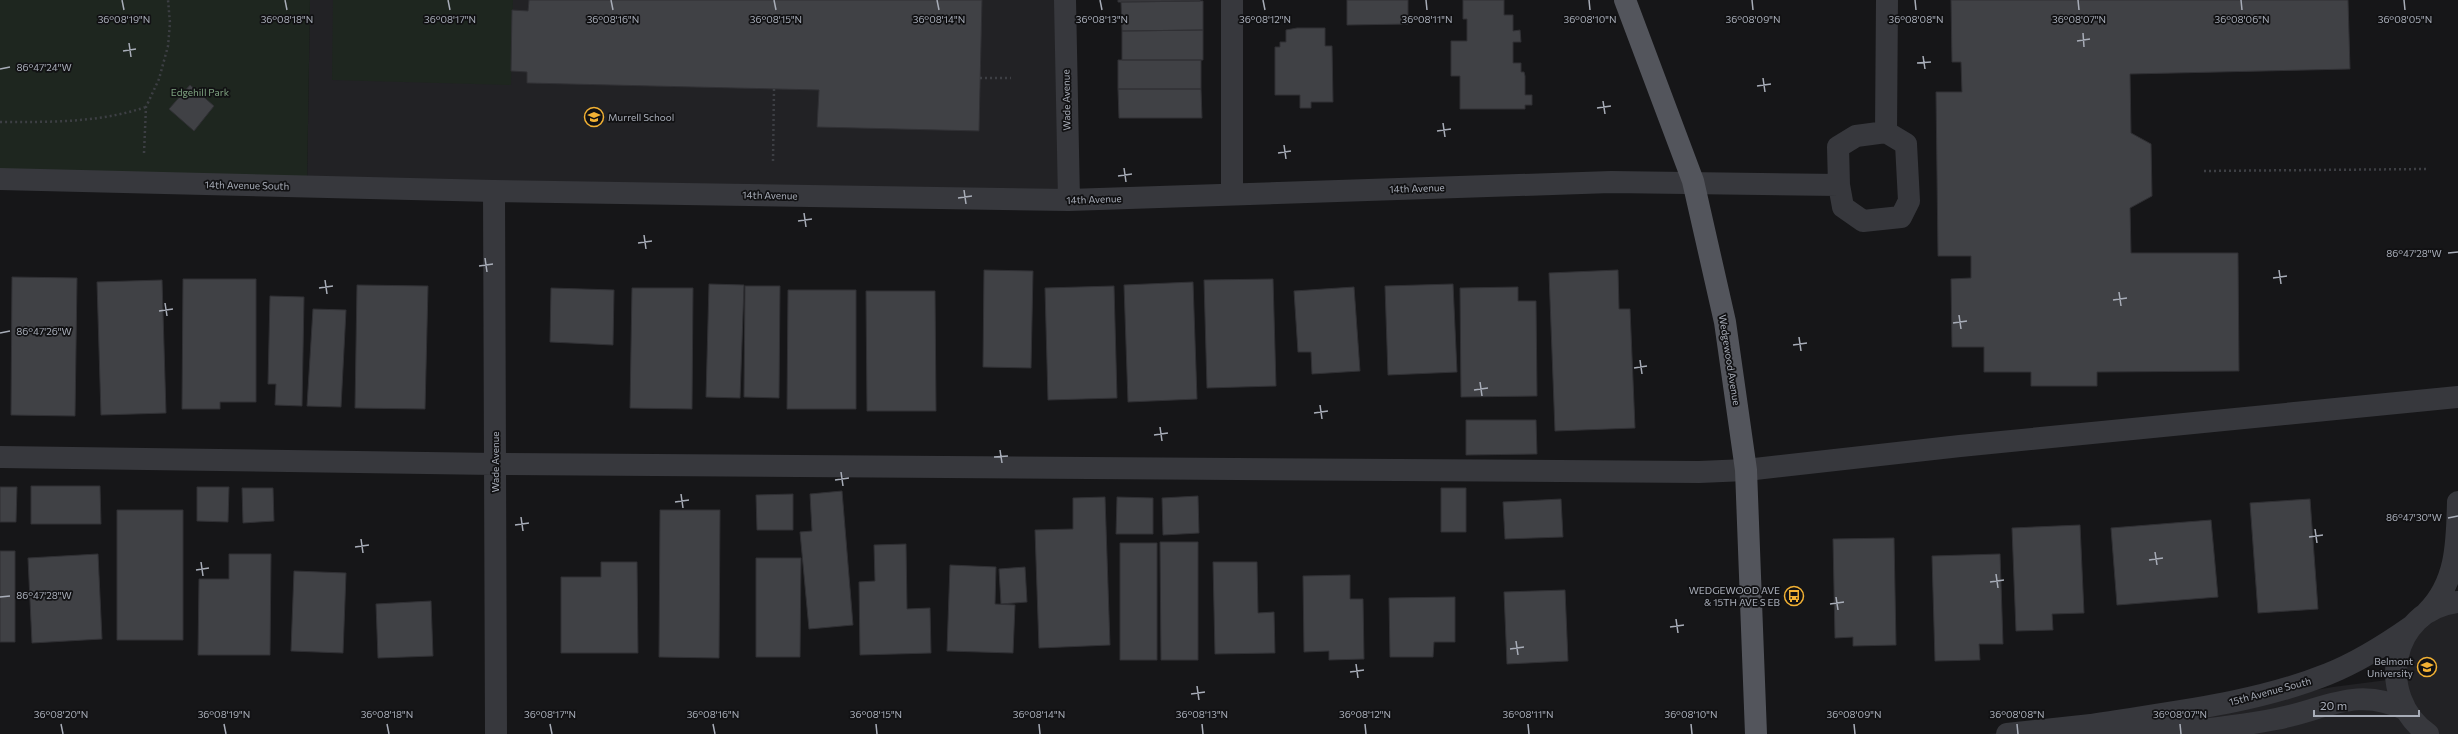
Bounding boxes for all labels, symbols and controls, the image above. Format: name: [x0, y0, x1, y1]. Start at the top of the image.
text: 36°08'19"N: [98, 13, 150, 25]
text: 36°08'18"N: [261, 13, 313, 25]
text: 36°08'17"N: [424, 13, 476, 25]
text: 36°08'16"N: [587, 13, 639, 25]
text: 36°08'15"N: [750, 13, 802, 25]
text: 36°08'14"N: [913, 13, 965, 25]
text: 36°08'13"N: [1076, 13, 1128, 25]
text: 36°08'12"N: [1239, 13, 1291, 25]
text: 36°08'11"N: [1402, 13, 1452, 25]
text: 36°08'10"N: [1563, 13, 1617, 25]
text: 36°08'09"N: [1726, 13, 1780, 25]
text: 36°08'08"N: [1889, 13, 1943, 25]
text: 36°08'07"N: [2052, 13, 2106, 25]
text: 36°08'06"N: [2215, 13, 2269, 25]
text: 36°08'05"N: [2378, 13, 2432, 25]
text: 86°47'24"W: [16, 61, 72, 73]
street label: Wade Avenue: [1059, 69, 1073, 131]
park label: Edgehill Park: [171, 86, 230, 98]
school or university icon: Murrell School: [583, 106, 605, 128]
place label: Murrell School: [608, 111, 674, 123]
street label: 14th Avenue South: [205, 178, 289, 192]
street label: 14th Avenue: [1389, 181, 1445, 195]
street label: 14th Avenue: [742, 189, 798, 201]
street label: 14th Avenue: [1066, 192, 1122, 206]
text: 86°47'28"W: [2386, 247, 2442, 259]
street label: Wedgewood Avenue: [1717, 314, 1743, 406]
text: 86°47'26"W: [16, 325, 72, 337]
street label: Wade Avenue: [489, 431, 501, 493]
text: 86°47'30"W: [2386, 511, 2442, 523]
place label: WEDGEWOOD AVE & 15TH AVE S EB: [1689, 584, 1781, 608]
bus stop icon: WEDGEWOOD AVE & 15TH AVE S EB: [1783, 585, 1805, 607]
text: 86°47'28"W: [16, 589, 72, 601]
place label: Belmont University: [2367, 655, 2413, 679]
school or university icon: Belmont University: [2416, 656, 2438, 678]
street label: 15th Avenue South: [2228, 674, 2312, 708]
scale bar: [2314, 692, 2419, 718]
text: 20 m: [2320, 698, 2347, 712]
text: 36°08'20"N: [34, 708, 88, 720]
text: 36°08'19"N: [198, 708, 250, 720]
text: 36°08'18"N: [361, 708, 413, 720]
text: 36°08'17"N: [524, 708, 576, 720]
text: 36°08'16"N: [687, 708, 739, 720]
text: 36°08'15"N: [850, 708, 902, 720]
text: 36°08'14"N: [1013, 708, 1065, 720]
text: 36°08'13"N: [1176, 708, 1228, 720]
text: 36°08'12"N: [1339, 708, 1391, 720]
text: 36°08'11"N: [1503, 708, 1553, 720]
text: 36°08'10"N: [1664, 708, 1718, 720]
text: 36°08'09"N: [1827, 708, 1881, 720]
text: 36°08'08"N: [1990, 708, 2044, 720]
text: 36°08'07"N: [2153, 708, 2207, 720]

